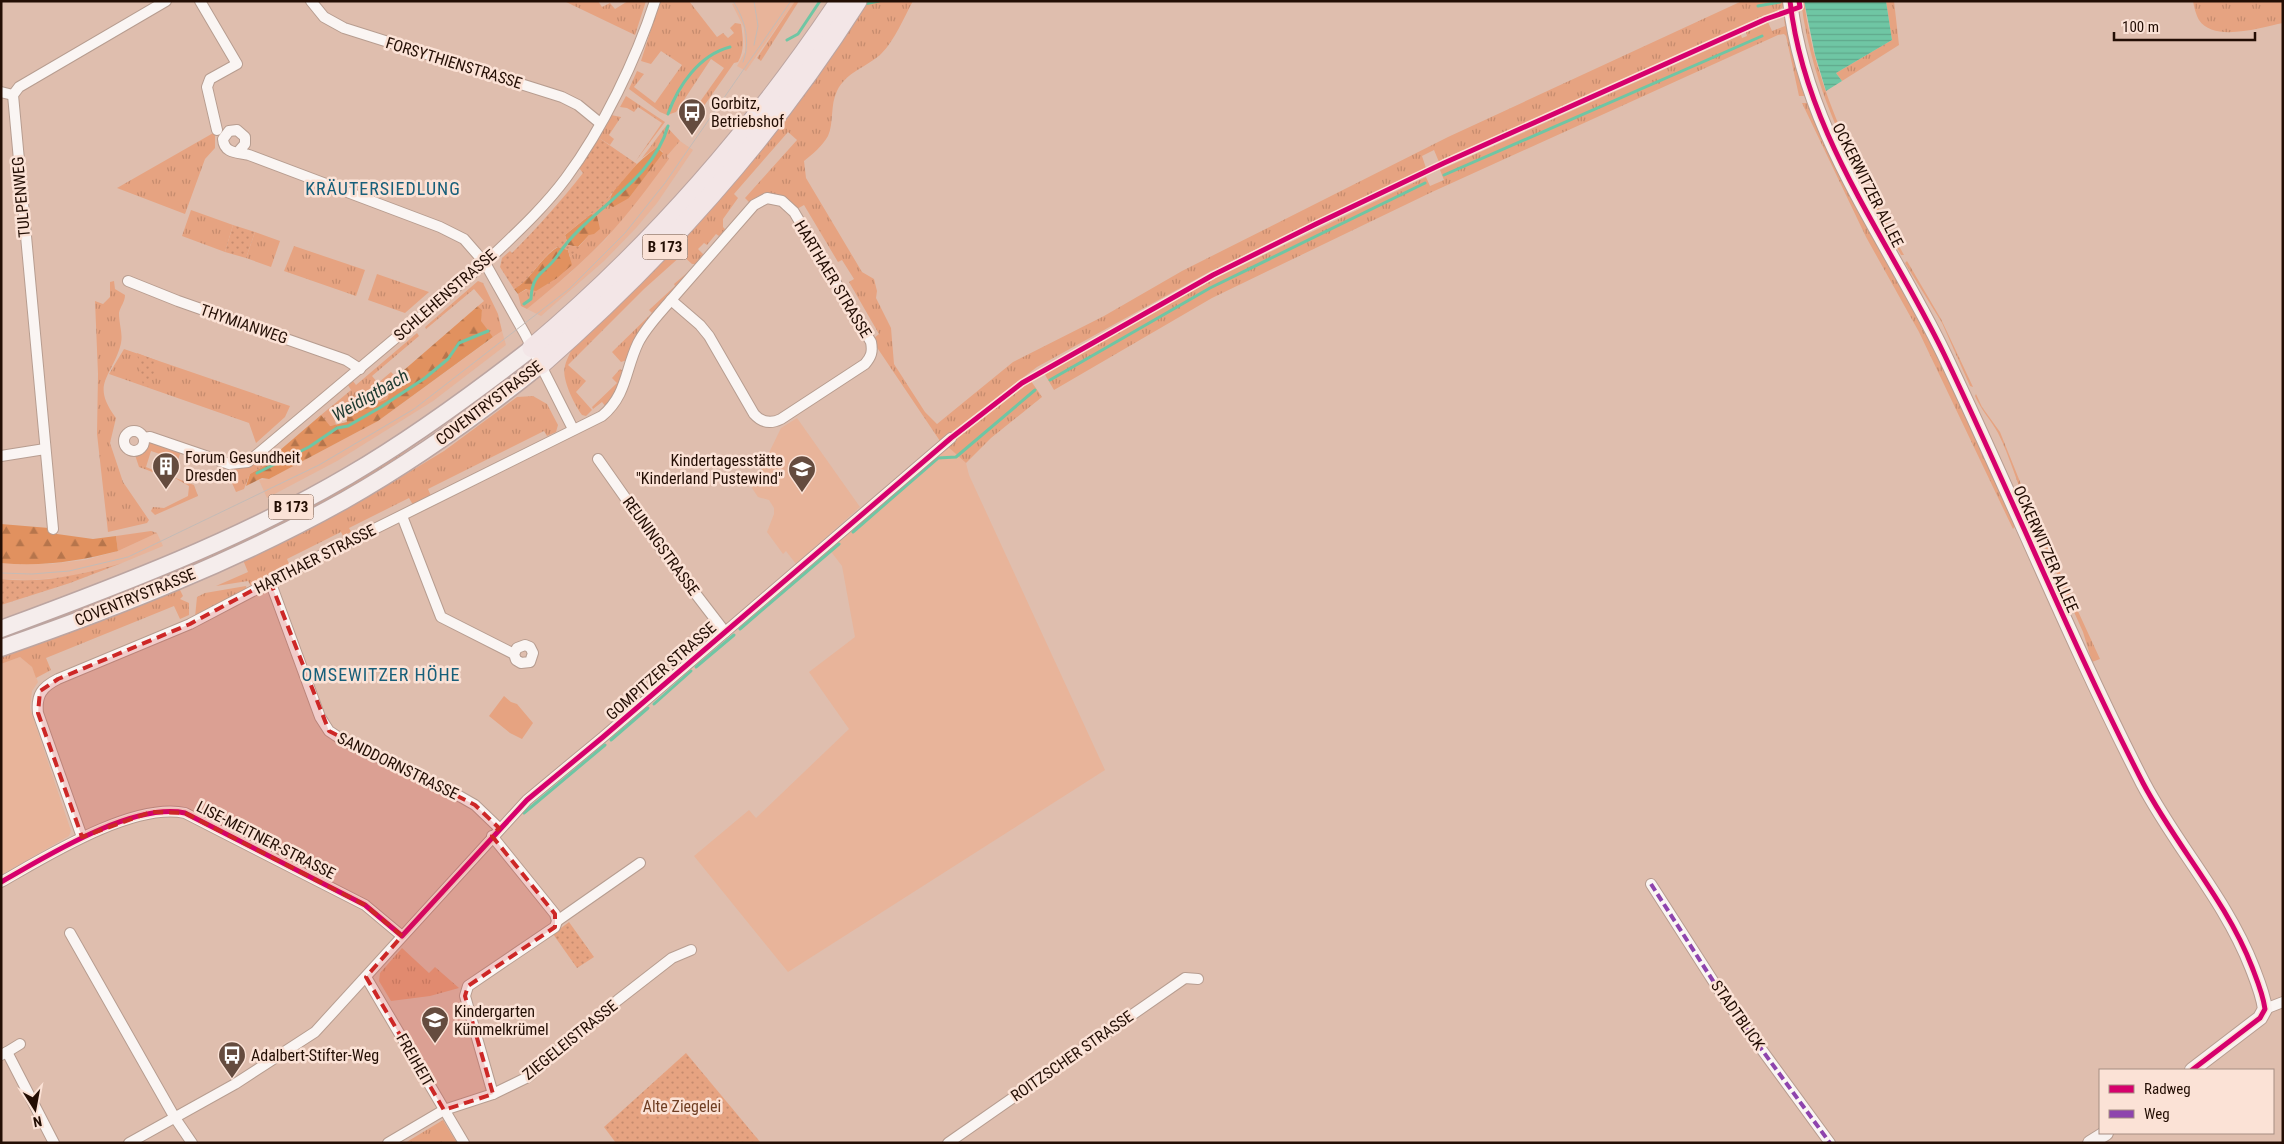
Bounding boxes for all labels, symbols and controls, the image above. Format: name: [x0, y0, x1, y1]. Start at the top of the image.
scale bar: [2114, 10, 2255, 42]
text: 100 m: [2122, 18, 2159, 36]
street label: FORSYTHIENSTRASSE: [383, 33, 525, 93]
place label: Gorbitz, Betriebshof: [711, 94, 784, 131]
bus stop icon: Gorbitz, Betriebshof: [677, 97, 707, 136]
street label: OCKERWITZER ALLEE: [1828, 120, 1908, 250]
street label: TULPENWEG: [8, 156, 34, 238]
district label: KRÄUTERSIEDLUNG: [305, 178, 461, 199]
street label: HARTHAER STRASSE: [790, 217, 876, 341]
road number: B 173: [642, 234, 688, 260]
street label: SCHLEHENSTRASSE: [390, 245, 500, 345]
street label: THYMIANWEG: [198, 300, 290, 348]
street label: COVENTRYSTRASSE: [432, 357, 546, 449]
water label: Weidigtbach: [328, 365, 412, 425]
place label: Forum Gesundheit Dresden: [185, 448, 300, 485]
building icon: Forum Gesundheit Dresden: [151, 451, 181, 490]
place label: Kindertagesstätte "Kinderland Pustewind": [636, 451, 783, 488]
school or university icon: Kindertagesstätte "Kinderland Pustewind": [787, 454, 817, 493]
street label: OCKERWITZER ALLEE: [2009, 483, 2083, 615]
street label: REUNINGSTRASSE: [619, 493, 703, 599]
road number: B 173: [268, 494, 314, 520]
street label: HARTHAER STRASSE: [251, 520, 379, 598]
street label: COVENTRYSTRASSE: [72, 564, 198, 630]
street label: GOMPITZER STRASSE: [602, 618, 720, 724]
district label: OMSEWITZER HÖHE: [301, 664, 461, 685]
street label: SANDDORNSTRASSE: [334, 728, 462, 804]
street label: LISE-MEITNER-STRASSE: [193, 797, 339, 883]
street label: STADTBLICK: [1707, 977, 1769, 1054]
street label: ZIEGELEISTRASSE: [519, 996, 621, 1084]
place label: Kindergarten Kümmelkrümel: [454, 1002, 549, 1039]
school or university icon: Kindergarten Kümmelkrümel: [420, 1005, 450, 1044]
street label: ROITZSCHER STRASSE: [1007, 1007, 1137, 1105]
street label: FREIHEIT: [392, 1030, 438, 1090]
bus stop icon: Adalbert-Stifter-Weg: [217, 1040, 247, 1079]
place label: Adalbert-Stifter-Weg: [251, 1046, 379, 1065]
legend: [2099, 1069, 2274, 1134]
text: Radweg: [2144, 1080, 2191, 1098]
north arrow: [10, 1084, 60, 1134]
park label: Alte Ziegelei: [643, 1097, 721, 1116]
text: Weg: [2144, 1105, 2170, 1123]
text: N: [32, 1113, 43, 1130]

